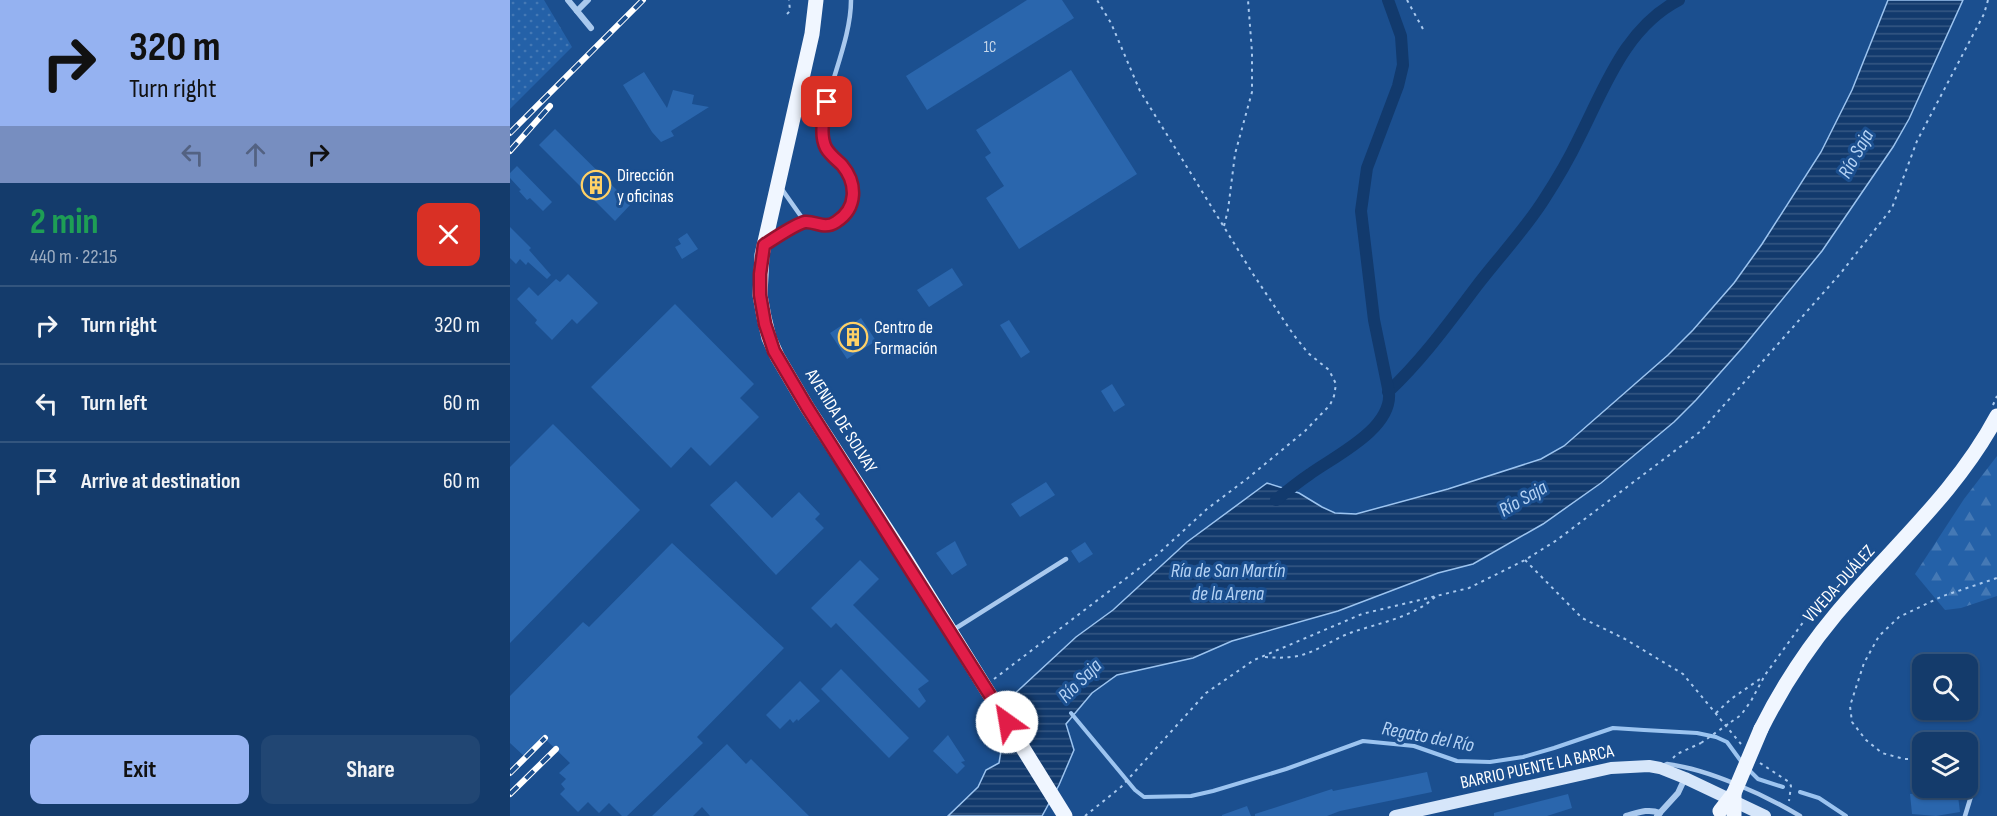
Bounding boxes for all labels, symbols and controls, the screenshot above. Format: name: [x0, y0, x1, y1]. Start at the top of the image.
text: 320 m: [129, 22, 221, 73]
icon: right: [30, 24, 108, 102]
house number: 1C: [984, 38, 996, 57]
text: Turn right: [129, 73, 216, 105]
pin: [801, 76, 852, 127]
icon: arrive: [810, 85, 843, 118]
water label: Río Saja: [1833, 125, 1879, 183]
icon: left: [176, 138, 209, 171]
icon: ahead: [239, 138, 272, 171]
icon: right: [302, 138, 335, 171]
place label: Dirección y oficinas: [617, 165, 674, 207]
building icon: Dirección y oficinas: [580, 169, 612, 201]
text: 2 min: [30, 201, 99, 244]
button: close: [417, 203, 480, 266]
text: 440 m · 22:15: [30, 245, 117, 269]
icon: right: [30, 309, 63, 342]
text: Turn right: [81, 312, 157, 339]
text: 320 m: [434, 312, 480, 339]
place label: Centro de Formación: [874, 317, 937, 359]
building icon: Centro de Formación: [837, 321, 869, 353]
street label: AVENIDA DE SOLVAY: [800, 364, 881, 477]
icon: left: [30, 387, 63, 420]
text: Turn left: [81, 390, 147, 417]
text: 60 m: [443, 390, 480, 417]
icon: arrive: [30, 465, 63, 498]
text: Arrive at destination: [81, 468, 240, 495]
text: 60 m: [443, 468, 480, 495]
water label: Río Saja: [1494, 476, 1552, 522]
street label: VIVEDA-DUÁLEZ: [1799, 541, 1880, 627]
water label: Ría de San Martín de la Arena: [1171, 559, 1285, 606]
water label: Río Saja: [1053, 654, 1107, 708]
map controls: [1912, 654, 1978, 798]
button: search: [1912, 654, 1978, 720]
position arrow: [975, 690, 1039, 754]
water label: Regato del Río: [1380, 716, 1476, 758]
button: layers: [1912, 732, 1978, 798]
button: Exit: [30, 735, 249, 804]
button: Share: [261, 735, 480, 804]
street label: BARRIO PUENTE LA BARCA: [1458, 740, 1616, 793]

